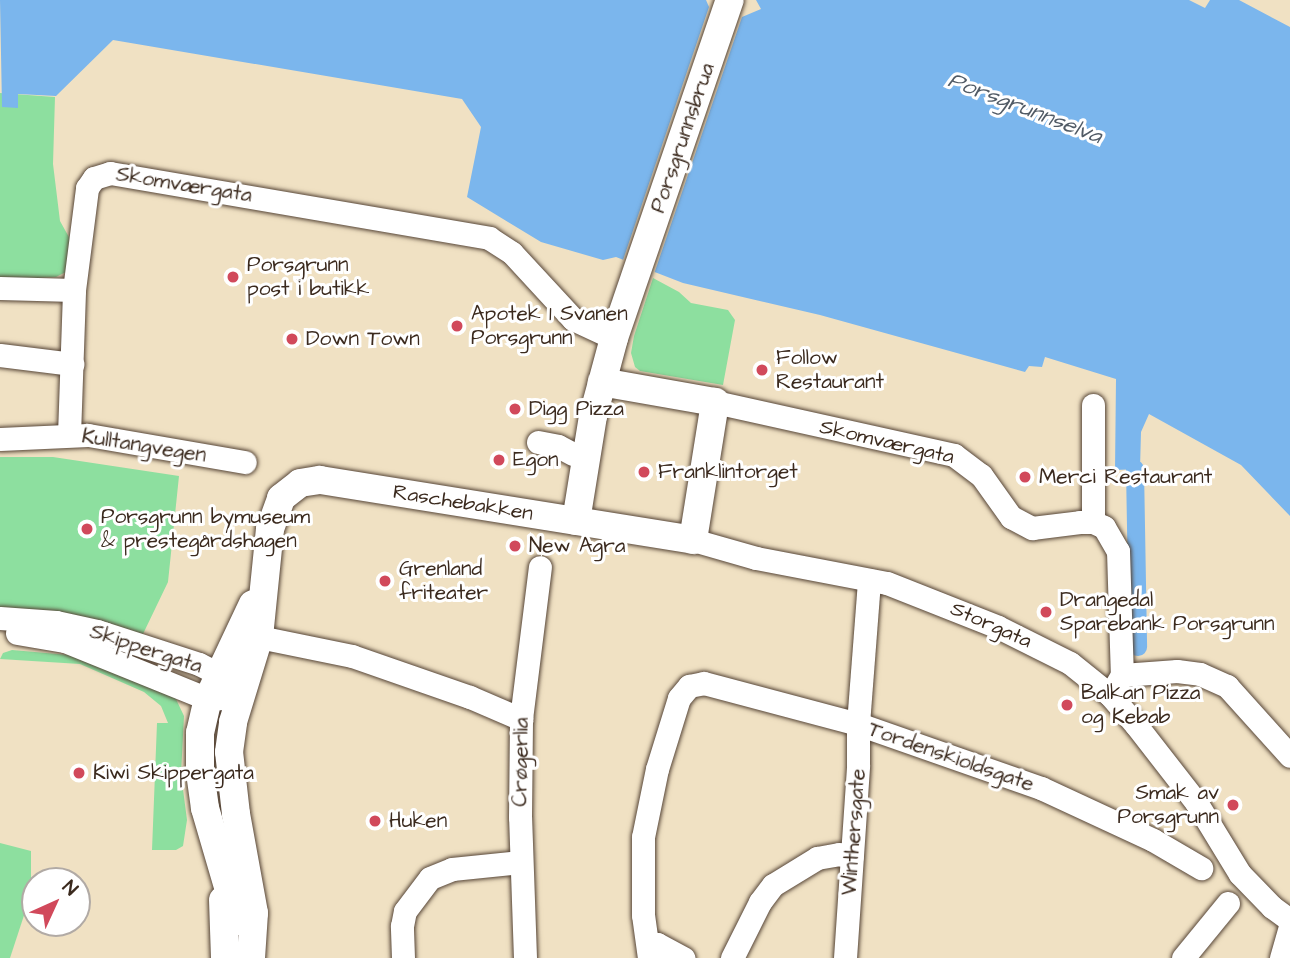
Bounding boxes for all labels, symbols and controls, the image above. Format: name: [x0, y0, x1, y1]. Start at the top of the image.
street label: Porsgrunnsbrua: [646, 60, 720, 216]
water label: Porsgrunnselva: [944, 66, 1106, 150]
street label: Skomværgata: [114, 162, 254, 208]
place label: Porsgrunn post i butikk: [247, 252, 369, 302]
marker: Porsgrunn post i butikk: [225, 269, 241, 285]
place label: Apotek 1 Svanen Porsgrunn: [471, 301, 628, 351]
marker: Apotek 1 Svanen Porsgrunn: [449, 318, 465, 334]
place label: Down Town: [306, 326, 420, 352]
marker: Down Town: [284, 331, 300, 347]
place label: Follow Restaurant: [776, 345, 884, 395]
marker: Follow Restaurant: [754, 362, 770, 378]
place label: Digg Pizza: [529, 396, 624, 422]
marker: Digg Pizza: [507, 401, 523, 417]
street label: Skomværgata: [817, 414, 957, 470]
street label: Kulltangvegen: [80, 424, 208, 468]
place label: Egon: [513, 447, 559, 473]
marker: Egon: [491, 452, 507, 468]
place label: Franklintorget: [658, 459, 798, 485]
marker: Franklintorget: [636, 464, 652, 480]
place label: Merci Restaurant: [1039, 464, 1212, 490]
marker: Merci Restaurant: [1017, 469, 1033, 485]
street label: Raschebakken: [391, 479, 535, 527]
place label: Porsgrunn bymuseum & prestegårdshagen: [101, 504, 310, 554]
marker: Porsgrunn bymuseum & prestegårdshagen: [79, 521, 95, 537]
place label: New Agra: [529, 533, 625, 559]
marker: New Agra: [507, 538, 523, 554]
place label: Grenland friteater: [399, 556, 488, 606]
marker: Grenland friteater: [377, 573, 393, 589]
place label: Drangedal Sparebank Porsgrunn: [1060, 587, 1275, 637]
street label: Storgata: [947, 596, 1035, 654]
marker: Drangedal Sparebank Porsgrunn: [1038, 604, 1054, 620]
street label: Skippergata: [87, 619, 205, 679]
place label: Balkan Pizza og Kebab: [1081, 680, 1200, 730]
marker: Balkan Pizza og Kebab: [1059, 697, 1075, 713]
street label: Crøgerlia: [508, 717, 534, 807]
street label: Tordenskioldsgate: [865, 717, 1037, 797]
place label: Kiwi Skippergata: [93, 760, 254, 786]
marker: Kiwi Skippergata: [71, 765, 87, 781]
street label: Winthersgate: [837, 768, 871, 896]
place label: Smak av Porsgrunn: [1118, 780, 1219, 830]
marker: Smak av Porsgrunn: [1225, 797, 1241, 813]
place label: Huken: [389, 808, 447, 834]
marker: Huken: [367, 813, 383, 829]
north arrow: [21, 867, 91, 937]
text: N: [56, 874, 84, 902]

